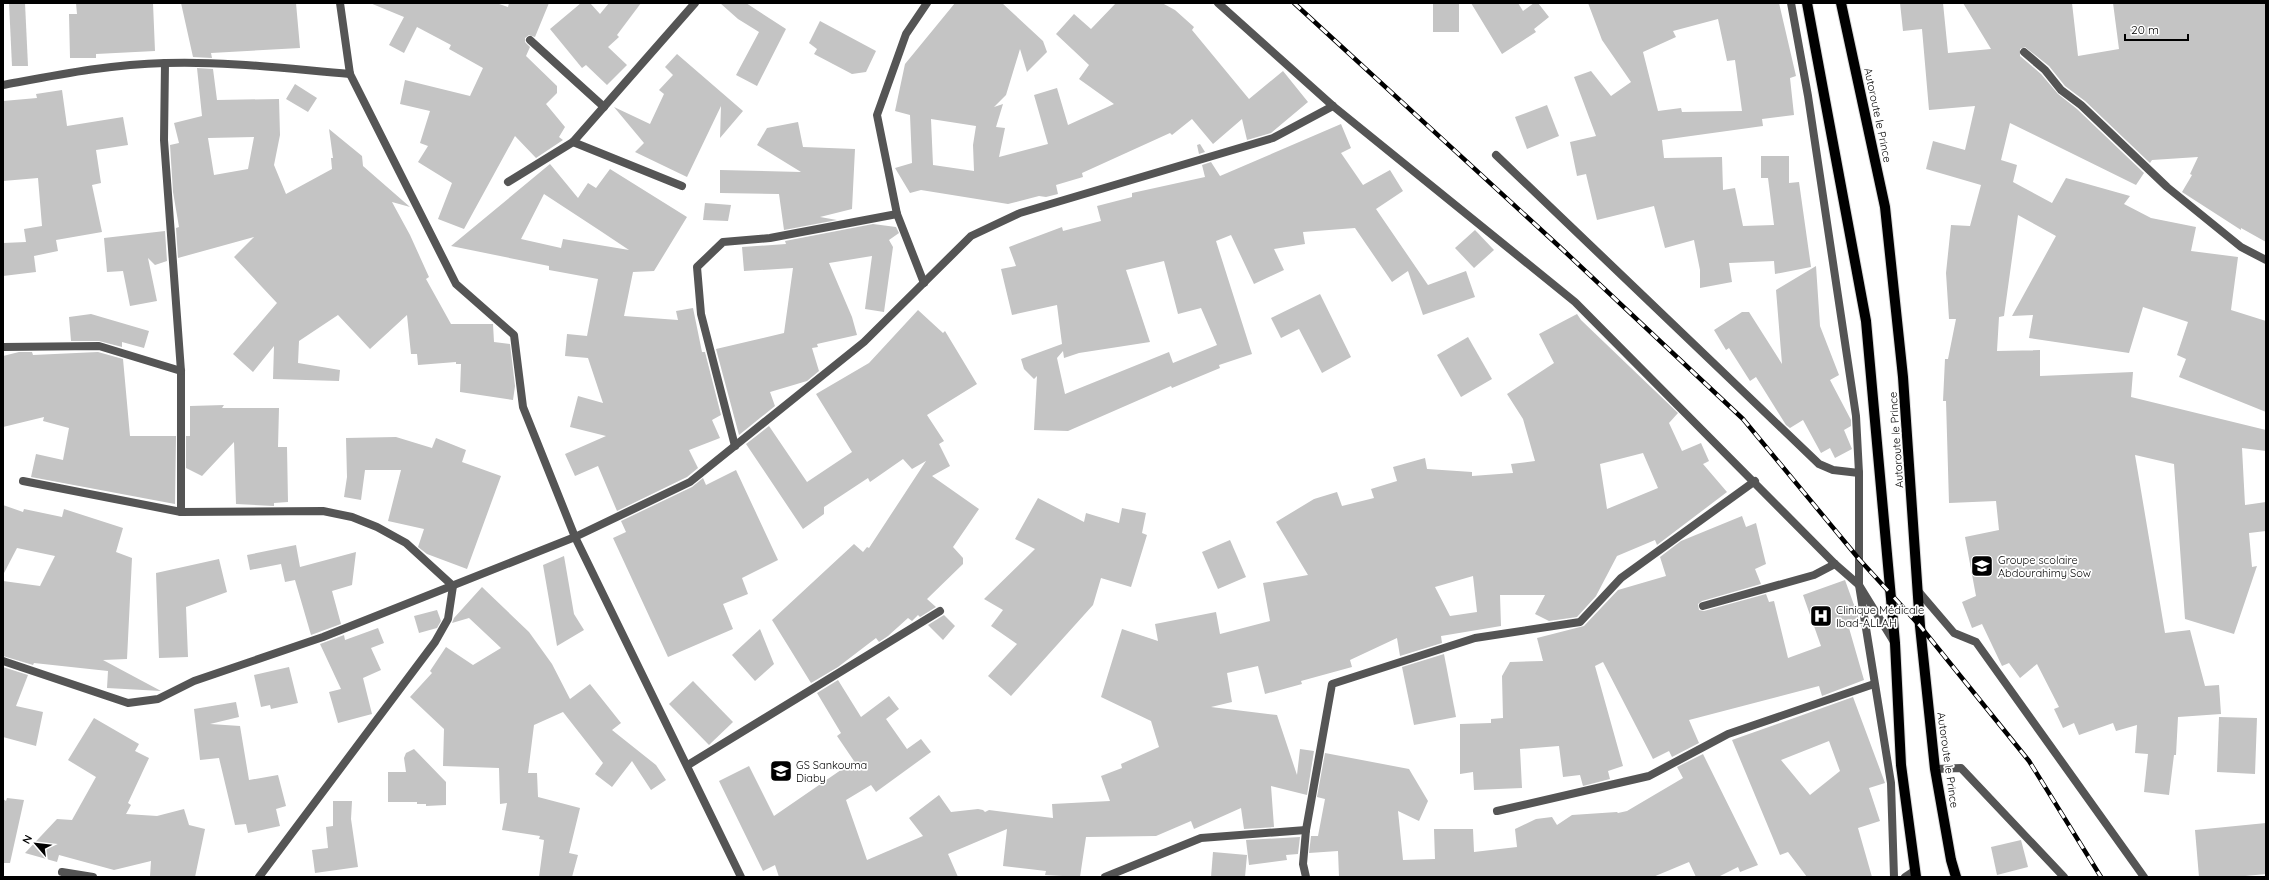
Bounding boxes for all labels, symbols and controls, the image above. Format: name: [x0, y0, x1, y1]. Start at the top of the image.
scale bar: [2125, 16, 2188, 42]
text: 20 m: [2131, 22, 2159, 37]
street label: Autoroute le Prince: [1861, 66, 1895, 164]
street label: Autoroute le Prince: [1886, 391, 1906, 489]
school or university icon: Groupe scolaire Abdourahimy Sow: [1969, 553, 1995, 579]
place label: Groupe scolaire Abdourahimy Sow: [1998, 553, 2091, 580]
hospital icon: Clinique Médicale Ibad-ALLAH: [1808, 603, 1834, 629]
place label: Clinique Médicale Ibad-ALLAH: [1836, 603, 1924, 630]
street label: Autoroute le Prince: [1934, 711, 1962, 809]
school or university icon: GS Sankouma Diaby: [768, 758, 794, 784]
place label: GS Sankouma Diaby: [796, 758, 867, 785]
north arrow: [16, 824, 56, 864]
text: N: [19, 832, 35, 846]

